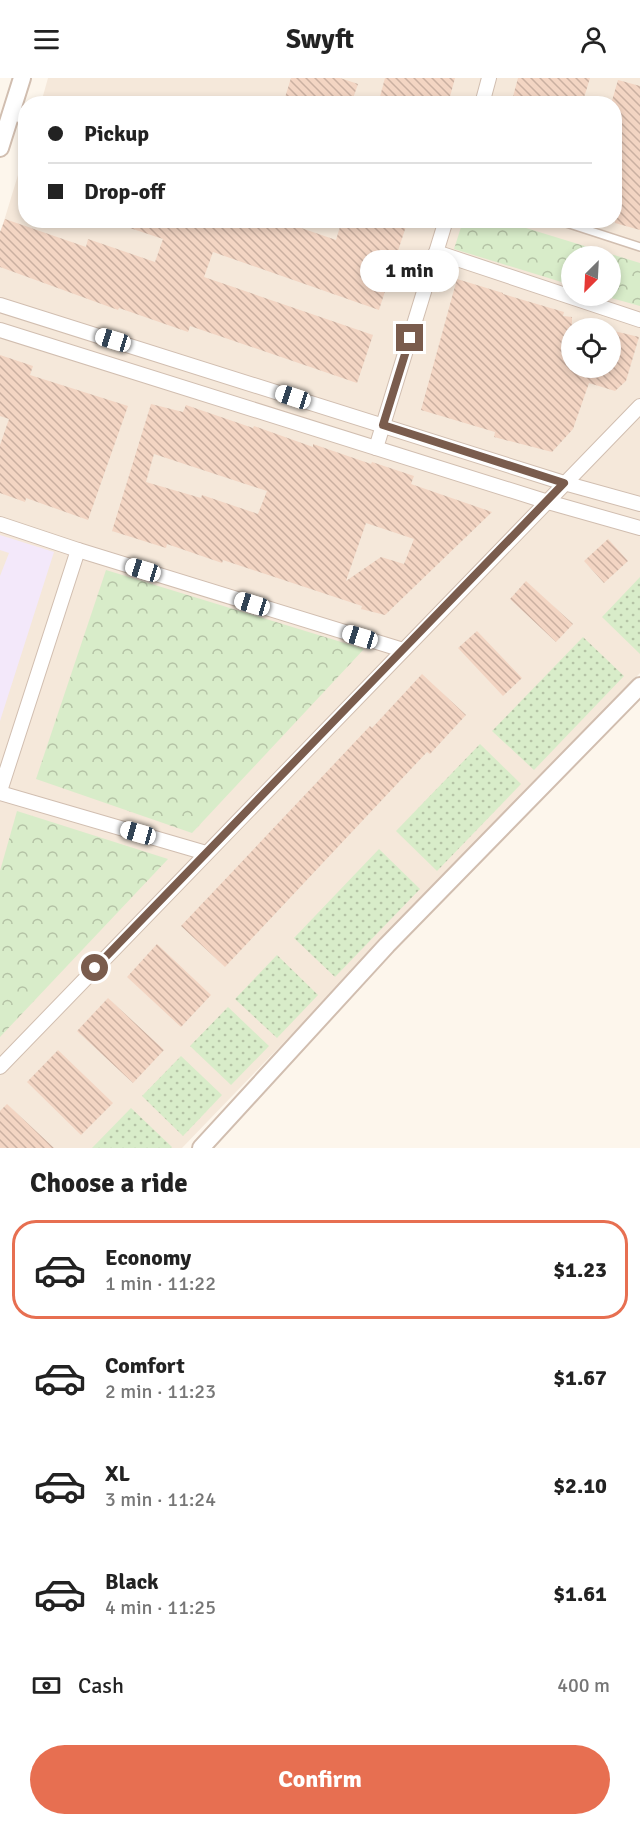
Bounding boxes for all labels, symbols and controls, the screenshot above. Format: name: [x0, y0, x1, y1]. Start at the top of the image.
icon: menu: [30, 23, 63, 56]
text: Swyft: [286, 23, 354, 56]
icon: person: [577, 23, 610, 56]
text: Pickup: [84, 120, 149, 147]
text: Drop-off: [84, 178, 165, 205]
north arrow: [561, 246, 621, 306]
map controls: [561, 246, 621, 378]
callout: 1 min: [360, 251, 460, 293]
text: 1 min: [385, 258, 434, 283]
button: locate: [561, 318, 621, 378]
route end: [396, 324, 423, 351]
car: [93, 326, 133, 354]
car: [273, 383, 313, 411]
car: [123, 556, 163, 584]
car: [232, 590, 272, 618]
car: [340, 623, 380, 651]
car: [118, 819, 158, 847]
route start: [81, 954, 108, 981]
text: Choose a ride: [30, 1167, 188, 1200]
icon: car: [33, 1243, 87, 1297]
text: Economy: [105, 1244, 191, 1271]
text: $1.23: [553, 1256, 607, 1283]
text: 1 min · 11:22: [105, 1271, 216, 1296]
icon: car: [33, 1351, 87, 1405]
text: Comfort: [105, 1352, 185, 1379]
text: $1.67: [553, 1364, 607, 1391]
text: 2 min · 11:23: [105, 1379, 216, 1404]
icon: car: [33, 1459, 87, 1513]
text: XL: [105, 1460, 130, 1487]
text: $2.10: [553, 1472, 607, 1499]
text: 3 min · 11:24: [105, 1487, 216, 1512]
icon: car: [33, 1567, 87, 1621]
text: Black: [105, 1568, 159, 1595]
text: $1.61: [553, 1580, 607, 1607]
text: 4 min · 11:25: [105, 1595, 216, 1620]
icon: cash: [30, 1669, 63, 1702]
text: Cash: [78, 1672, 124, 1699]
text: 400 m: [557, 1673, 610, 1698]
button: Confirm: [30, 1745, 610, 1814]

